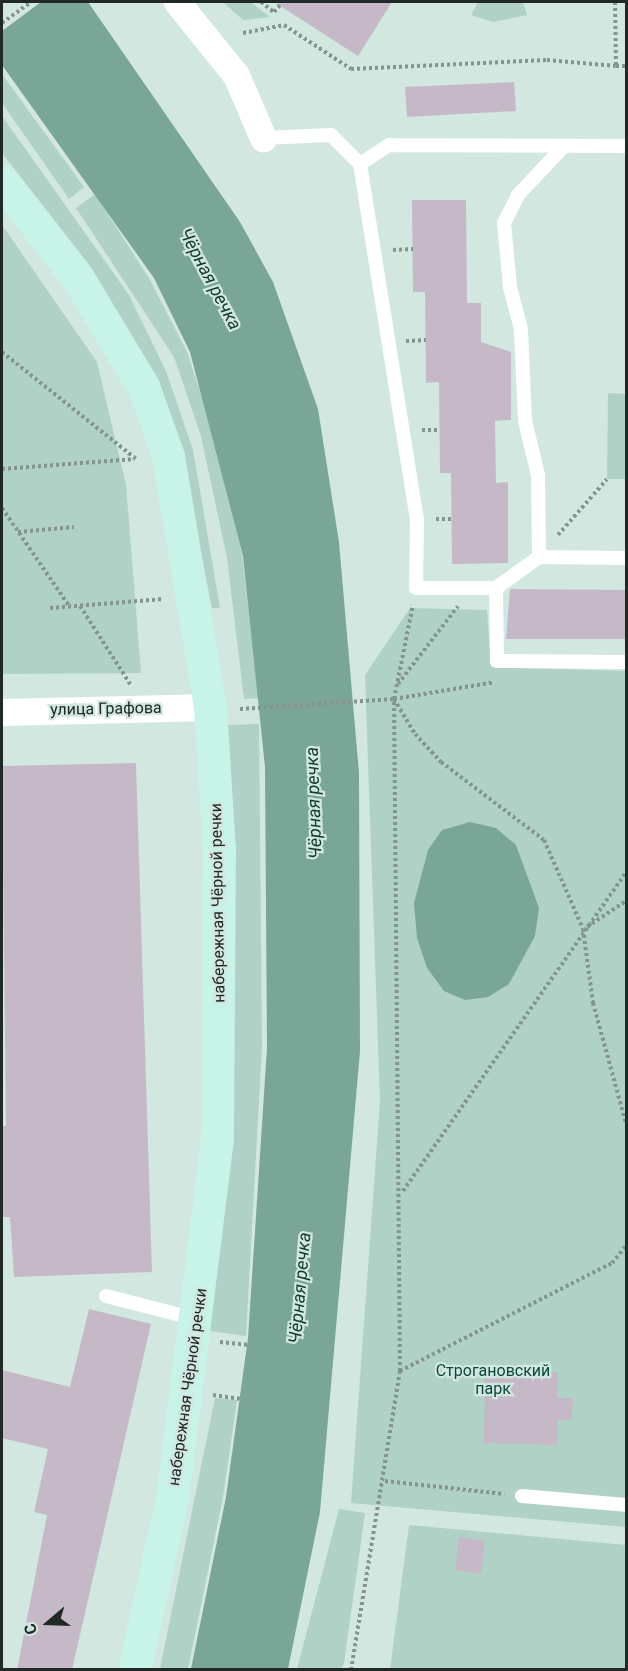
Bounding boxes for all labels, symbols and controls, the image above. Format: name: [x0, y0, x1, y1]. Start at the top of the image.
water label: Чёрная речка: [174, 224, 246, 334]
street label: улица Графова: [50, 698, 162, 720]
water label: Чёрная речка: [301, 747, 327, 859]
street label: набережная Чёрной речки: [207, 803, 229, 1003]
water label: Чёрная речка: [284, 1231, 316, 1345]
street label: набережная Чёрной речки: [165, 1287, 211, 1487]
park label: Строгановский парк: [436, 1361, 550, 1399]
north arrow: [18, 1593, 78, 1653]
text: С: [20, 1621, 41, 1637]

